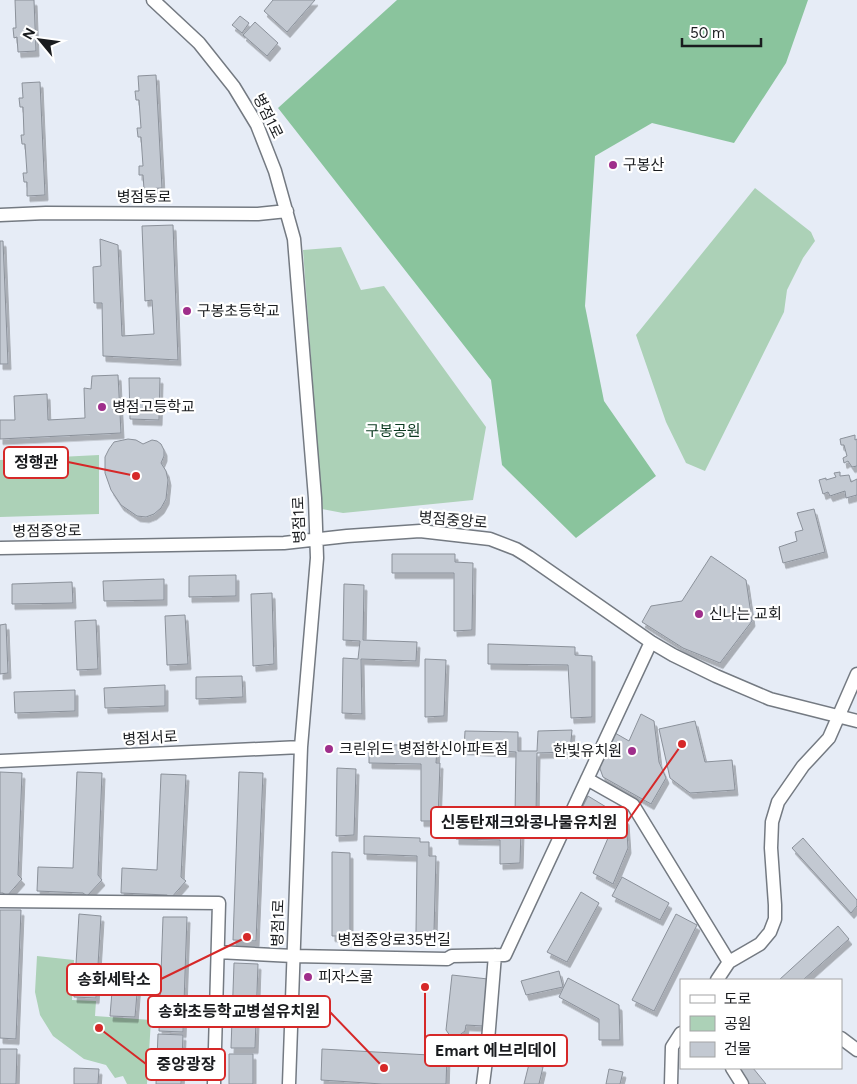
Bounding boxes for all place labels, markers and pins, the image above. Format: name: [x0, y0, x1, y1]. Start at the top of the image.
place label: 구봉산: [623, 156, 665, 174]
marker: 구봉산: [607, 159, 619, 171]
place label: 구봉초등학교: [197, 302, 280, 320]
marker: 구봉초등학교: [181, 305, 193, 317]
place label: 병점고등학교: [112, 398, 195, 416]
marker: 병점고등학교: [96, 401, 108, 413]
callout: 정행관: [4, 447, 68, 478]
place label: 신나는 교회: [709, 605, 782, 623]
marker: 신나는 교회: [693, 608, 705, 620]
place label: 크린위드 병점한신아파트점: [339, 740, 508, 758]
place label: 한빛유치원: [553, 742, 622, 760]
marker: 크린위드 병점한신아파트점: [323, 743, 335, 755]
marker: 한빛유치원: [626, 745, 638, 757]
callout: 신동탄재크와콩나물유치원: [431, 807, 627, 838]
callout: 송화세탁소: [67, 964, 161, 995]
place label: 피자스쿨: [318, 968, 373, 986]
marker: 피자스쿨: [302, 971, 314, 983]
callout: 송화초등학교병설유치원: [148, 996, 330, 1027]
callout: Emart 에브리데이: [425, 1035, 567, 1066]
callout: 중앙광장: [146, 1049, 225, 1080]

